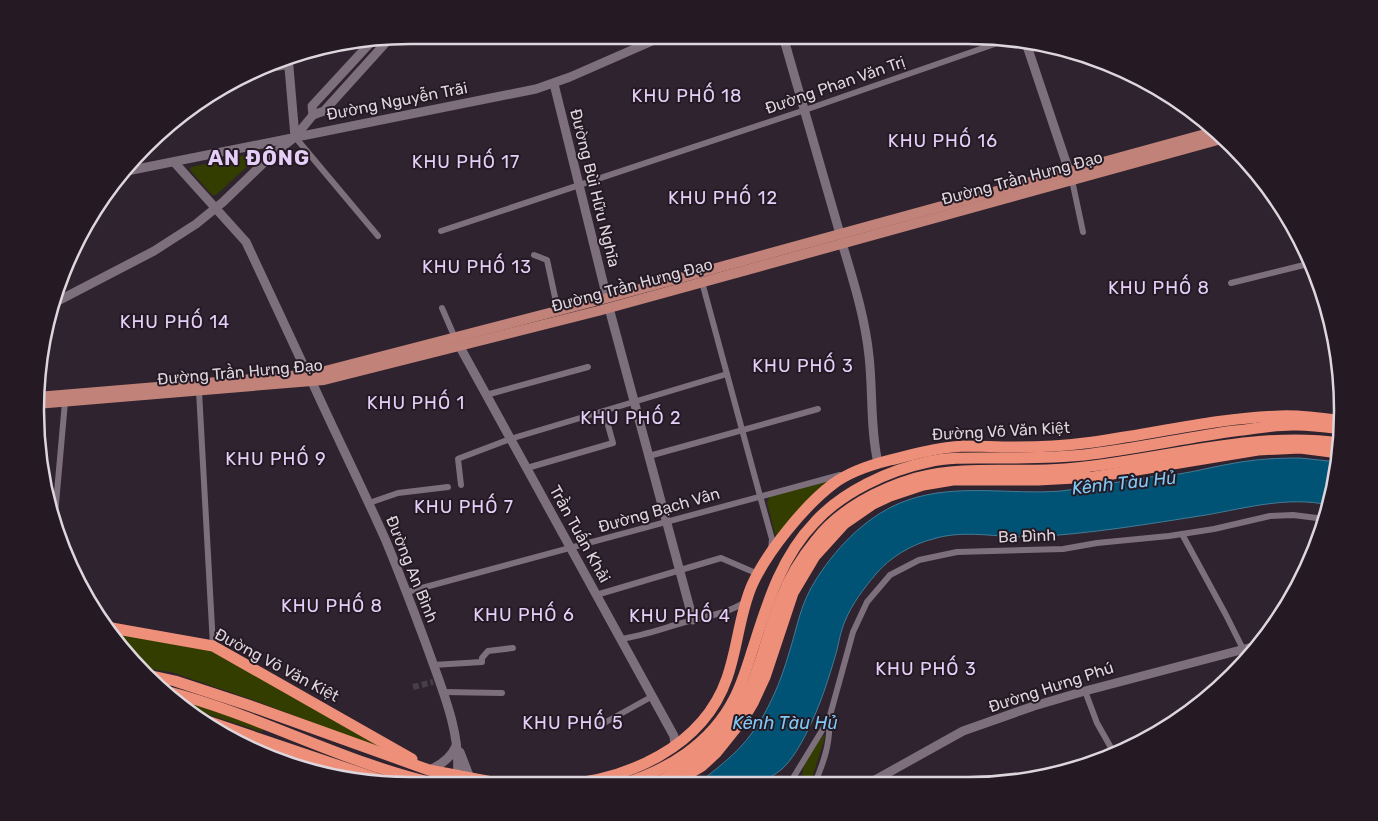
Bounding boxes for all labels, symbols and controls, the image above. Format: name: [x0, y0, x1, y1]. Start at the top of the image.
street label: Đường Phan Văn Trị: [763, 52, 907, 118]
street label: Đường Nguyễn Trãi: [325, 77, 469, 124]
district label: KHU PHỐ 18: [632, 82, 742, 107]
street label: Đường Bùi Hữu Nghĩa: [566, 107, 624, 269]
district label: KHU PHỐ 16: [888, 127, 998, 152]
district label: AN ĐÔNG: [208, 145, 310, 170]
street label: Đường Trần Hưng Đạo: [939, 146, 1105, 209]
district label: KHU PHỐ 17: [412, 148, 520, 173]
district label: KHU PHỐ 12: [668, 184, 778, 209]
district label: KHU PHỐ 13: [422, 253, 532, 278]
street label: Đường Trần Hưng Đạo: [549, 253, 715, 316]
district label: KHU PHỐ 8: [1108, 274, 1210, 299]
district label: KHU PHỐ 14: [120, 308, 230, 333]
district label: KHU PHỐ 3: [752, 352, 854, 377]
street label: Đường Trần Hưng Đạo: [156, 354, 324, 389]
district label: KHU PHỐ 1: [367, 389, 465, 414]
district label: KHU PHỐ 2: [580, 404, 682, 429]
street label: Đường Võ Văn Kiệt: [932, 418, 1070, 444]
district label: KHU PHỐ 9: [225, 445, 327, 470]
water label: Kênh Tàu Hủ: [1071, 467, 1177, 499]
street label: Trần Tuấn Khải: [545, 481, 616, 586]
street label: Đường Bạch Vân: [596, 484, 722, 536]
district label: KHU PHỐ 7: [414, 493, 514, 518]
street label: Đường An Bình: [382, 513, 442, 625]
street label: Ba Đình: [998, 525, 1056, 547]
district label: KHU PHỐ 8: [281, 592, 383, 617]
district label: KHU PHỐ 6: [473, 601, 575, 626]
district label: KHU PHỐ 4: [629, 602, 731, 627]
street label: Đường Võ Văn Kiệt: [212, 624, 342, 706]
district label: KHU PHỐ 3: [875, 655, 977, 680]
street label: Đường Hưng Phú: [986, 658, 1116, 716]
district label: KHU PHỐ 5: [522, 709, 624, 734]
water label: Kênh Tàu Hủ: [733, 712, 837, 734]

